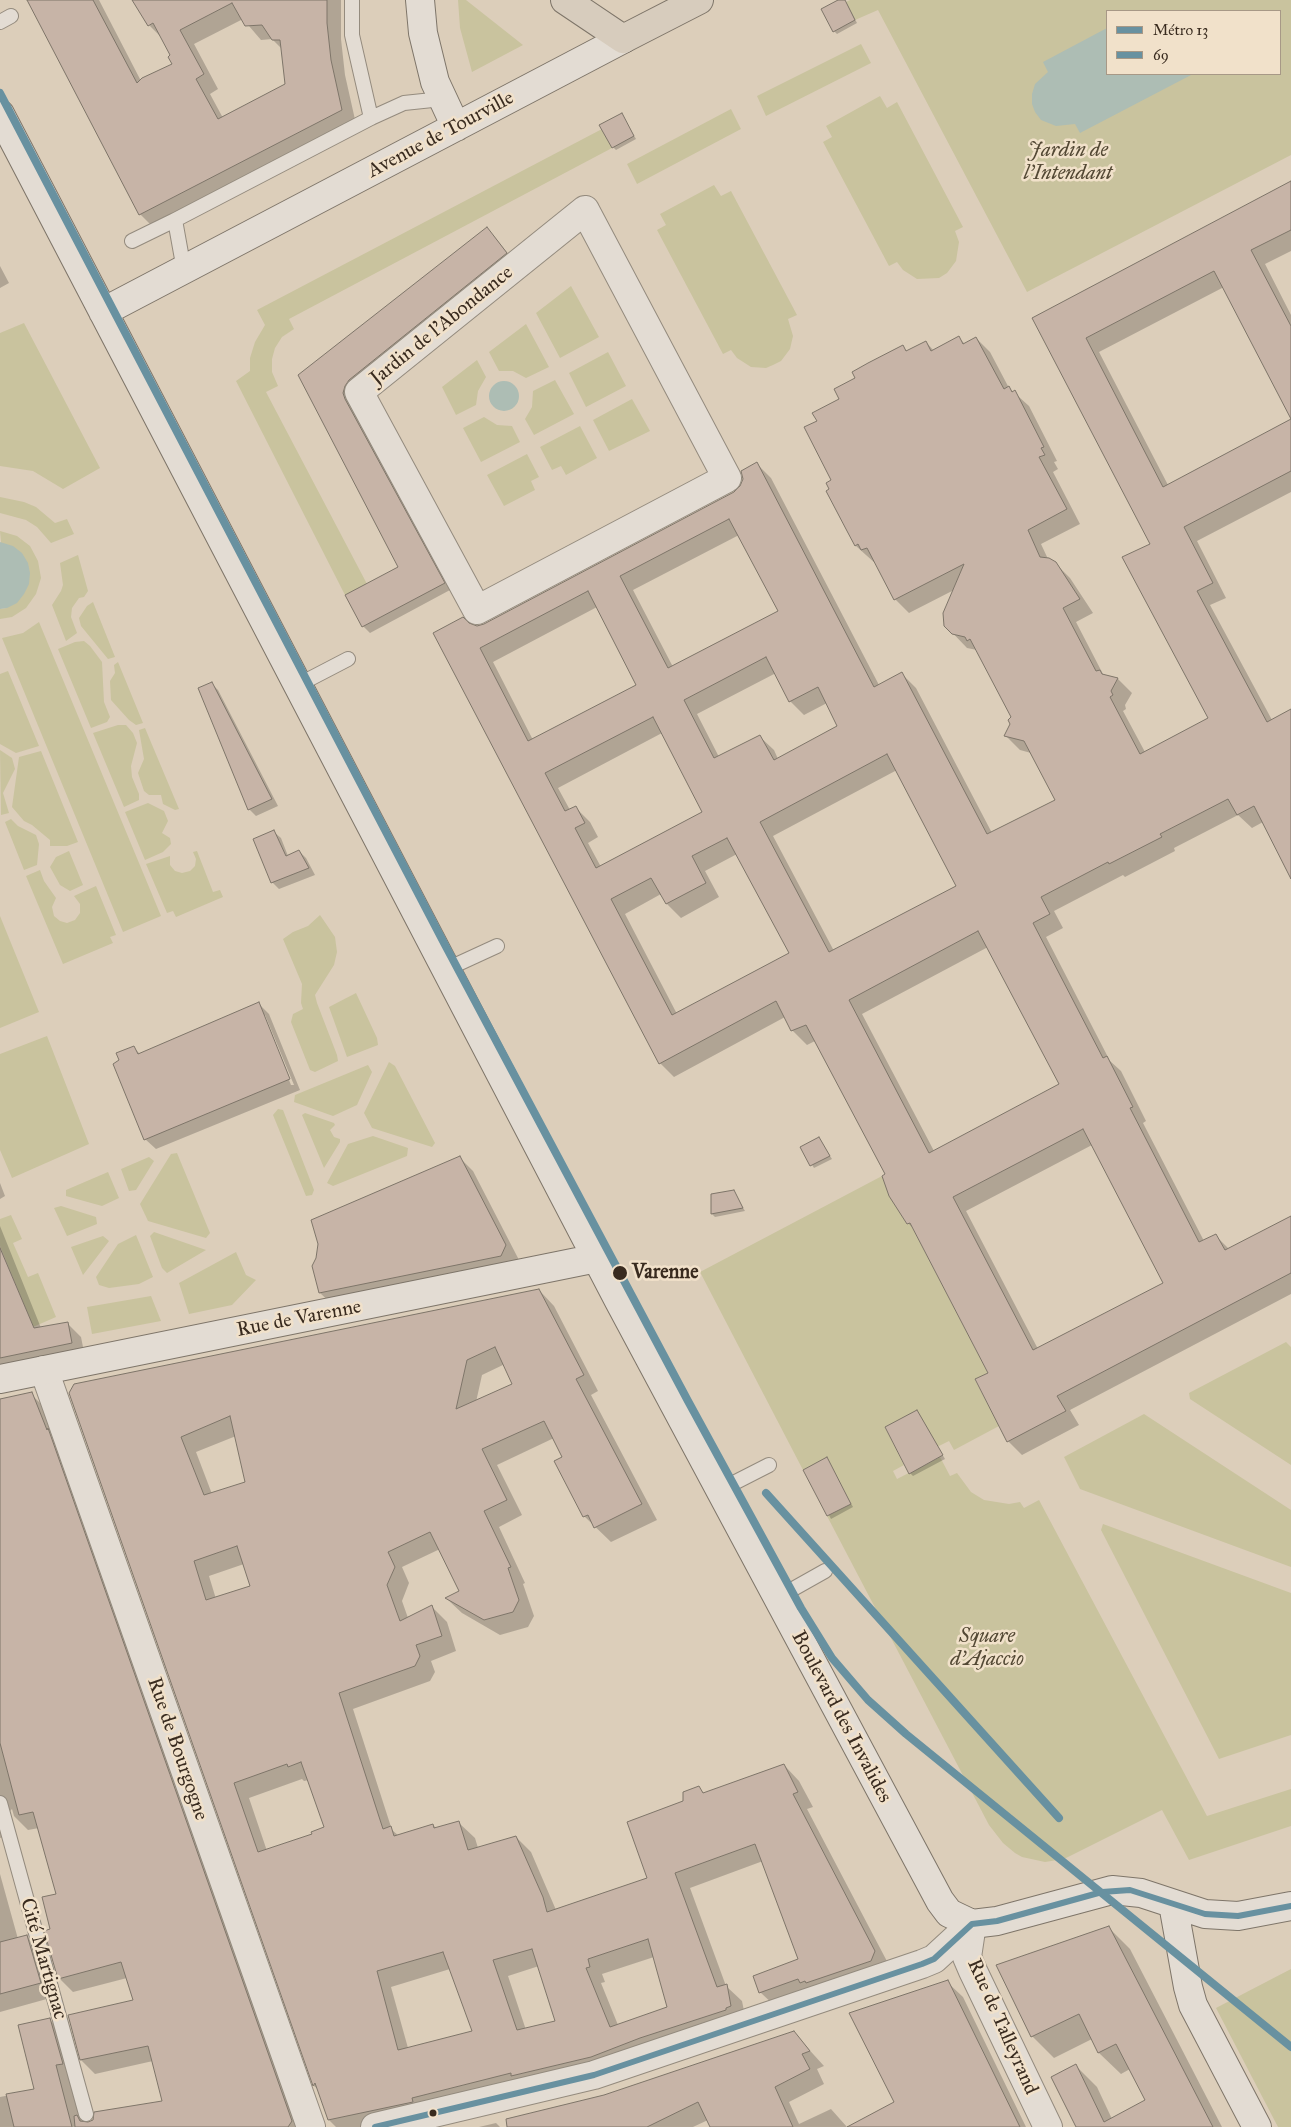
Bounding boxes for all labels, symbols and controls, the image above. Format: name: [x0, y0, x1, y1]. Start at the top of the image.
legend: [1106, 10, 1281, 75]
text: Métro 13: [1153, 21, 1208, 39]
text: 69: [1153, 46, 1169, 64]
street label: Avenue de Tourville: [364, 86, 518, 184]
park label: Jardin de l'Intendant: [1024, 139, 1112, 186]
street label: Jardin de l'Abondance: [366, 261, 518, 391]
place label: Varenne: [632, 1261, 698, 1285]
marker: Varenne: [611, 1264, 629, 1282]
street label: Rue de Varenne: [235, 1295, 363, 1343]
park label: Square d'Ajaccio: [950, 1625, 1024, 1672]
street label: Boulevard des Invalides: [786, 1627, 896, 1807]
street label: Rue de Bourgogne: [141, 1674, 213, 1824]
street label: Cité Martignac: [14, 1896, 72, 2022]
street label: Rue de Talleyrand: [961, 1955, 1043, 2099]
unlabelled marker: [428, 2108, 438, 2118]

